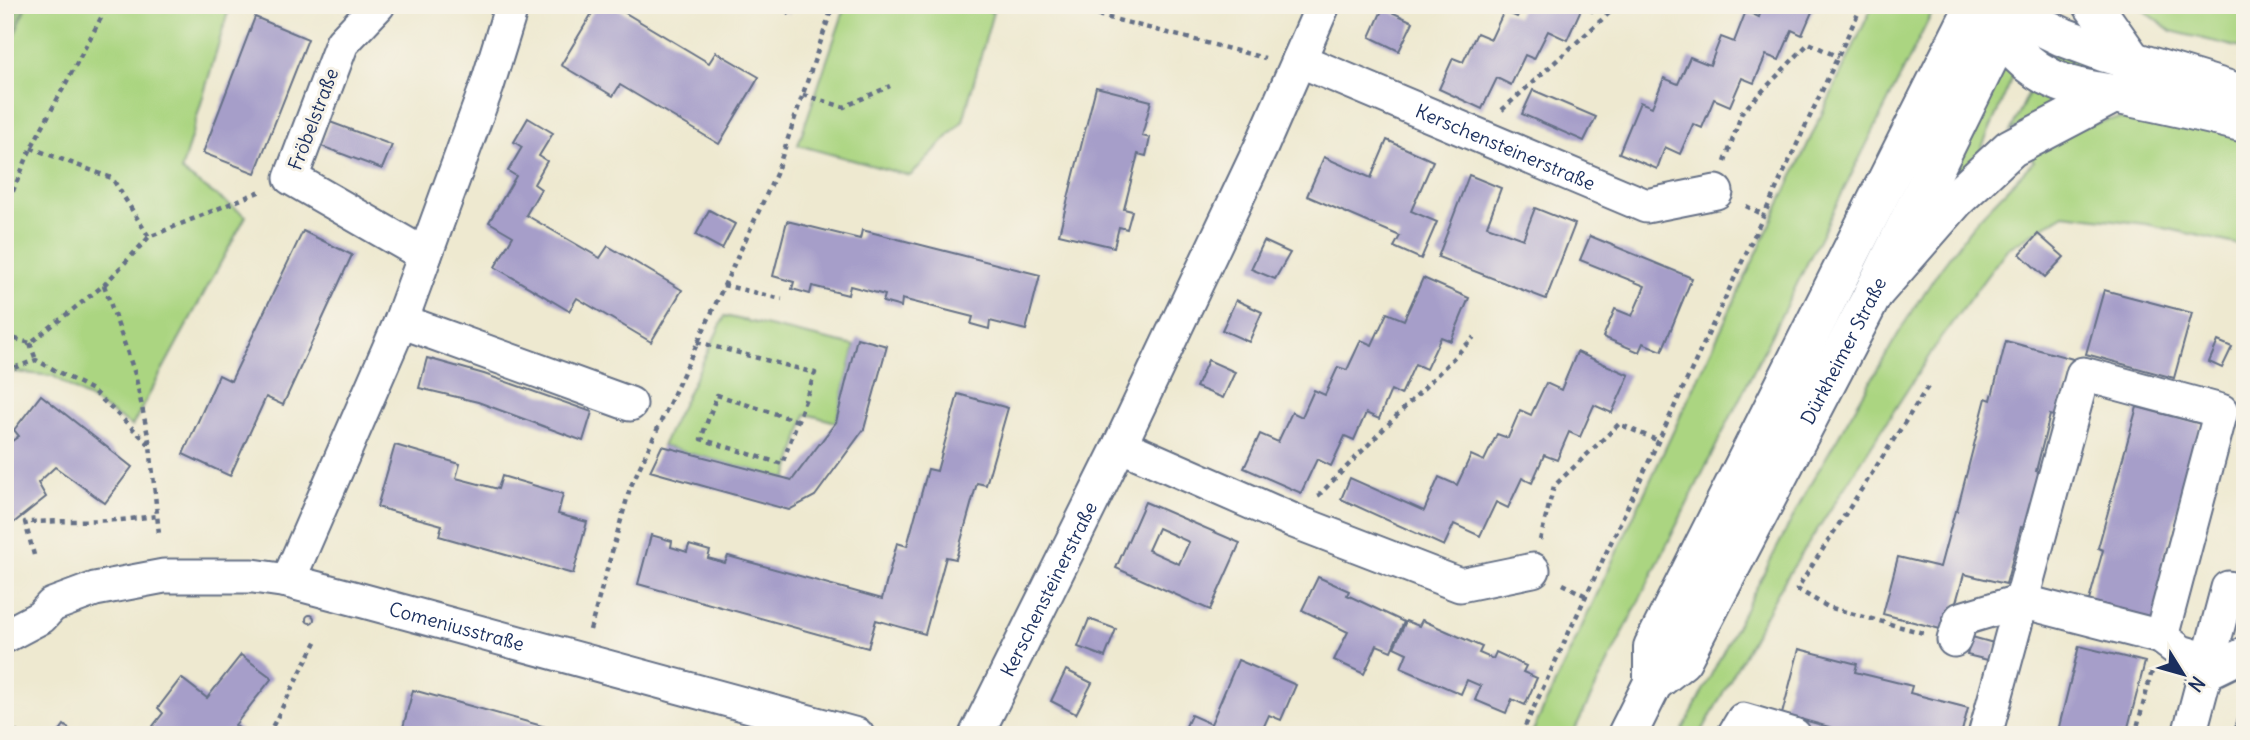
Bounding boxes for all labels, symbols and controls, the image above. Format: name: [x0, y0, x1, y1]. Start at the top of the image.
street label: Fröbelstraße: [283, 65, 343, 173]
street label: Kerschensteinerstraße: [1412, 99, 1599, 195]
street label: Dürkheimer Straße: [1795, 273, 1891, 428]
street label: Kerschensteinerstraße: [995, 498, 1102, 680]
street label: Comeniusstraße: [386, 596, 527, 656]
north arrow: [2148, 638, 2218, 708]
text: N: [2183, 672, 2210, 697]

